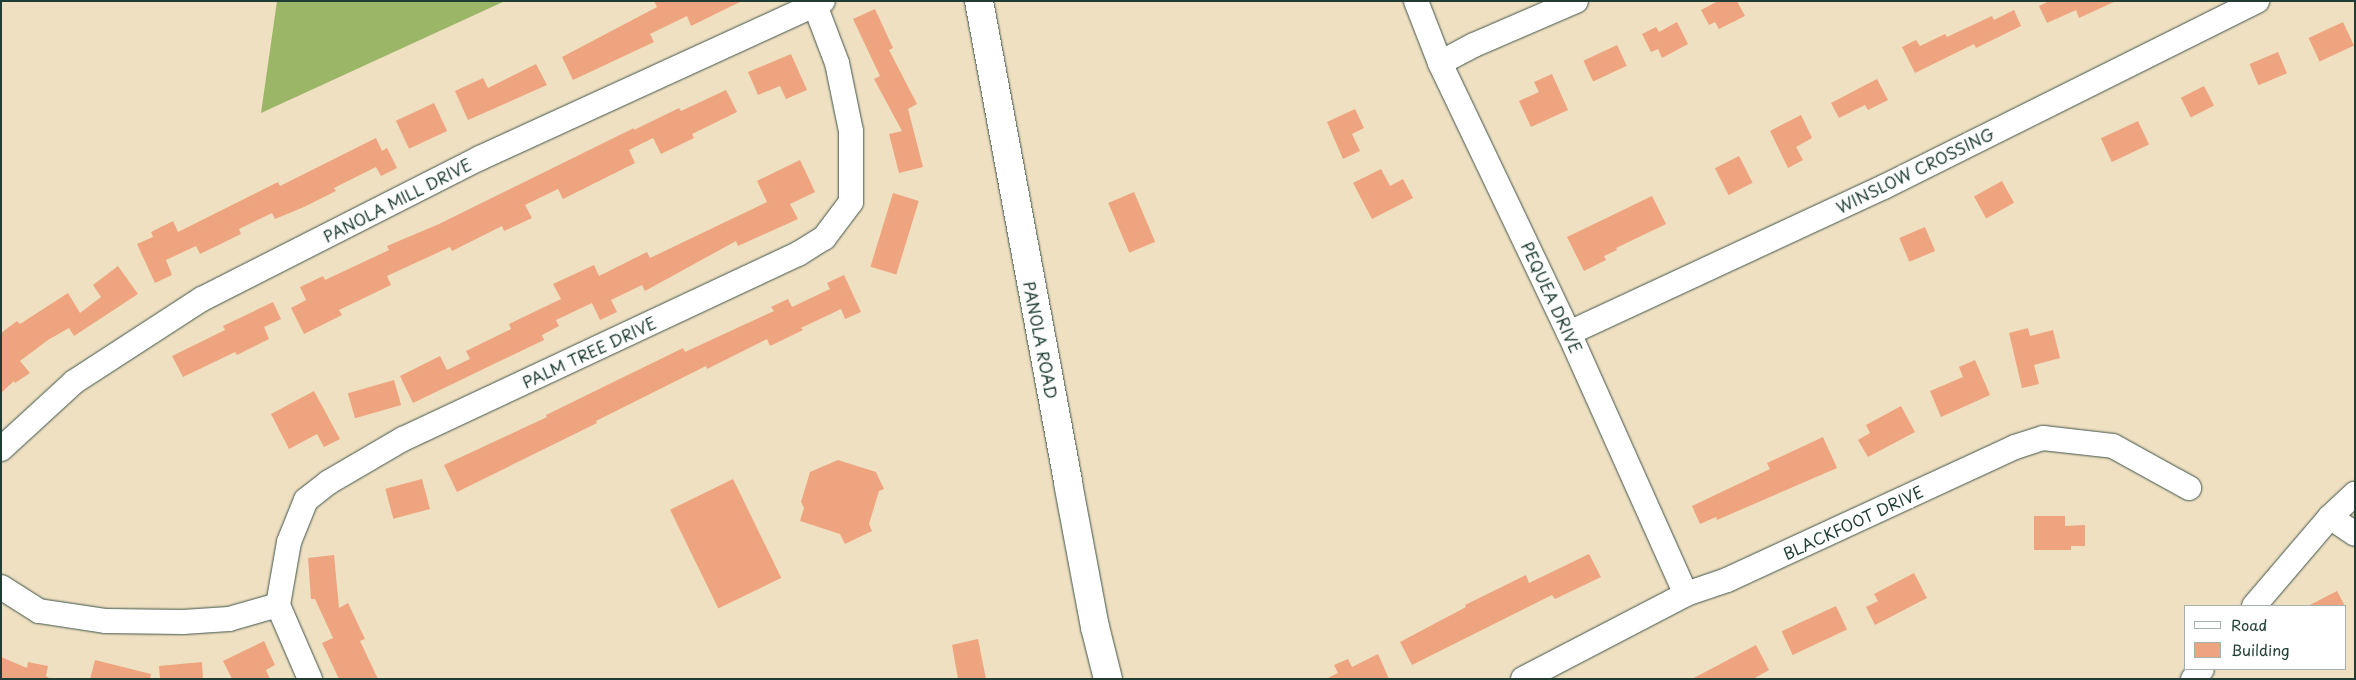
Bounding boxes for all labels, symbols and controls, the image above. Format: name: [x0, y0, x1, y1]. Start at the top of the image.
street label: WINSLOW CROSSING: [1832, 123, 1998, 217]
street label: PANOLA MILL DRIVE: [319, 154, 475, 246]
street label: PEQUEA DRIVE: [1518, 238, 1586, 356]
street label: PANOLA ROAD: [1020, 279, 1062, 401]
street label: PALM TREE DRIVE: [518, 312, 660, 392]
street label: BLACKFOOT DRIVE: [1779, 481, 1927, 563]
legend: [2184, 605, 2346, 670]
text: Road: [2231, 613, 2267, 636]
text: Building: [2231, 638, 2290, 661]

